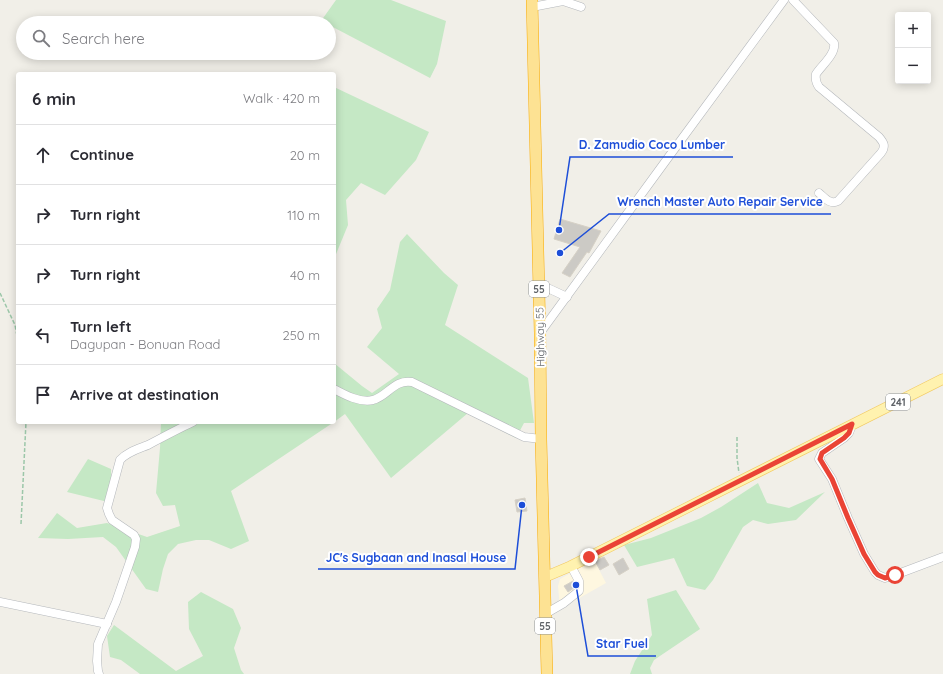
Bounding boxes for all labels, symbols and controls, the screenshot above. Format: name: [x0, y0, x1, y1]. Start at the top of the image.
map controls: [895, 12, 931, 84]
button: +: [895, 12, 931, 48]
search box: [16, 16, 336, 60]
icon: search: [30, 27, 52, 49]
text: Search here: [62, 29, 145, 48]
button: −: [895, 48, 931, 84]
text: 6 min: [32, 88, 76, 109]
text: Walk · 420 m: [243, 90, 320, 106]
callout: D. Zamudio Coco Lumber: [570, 133, 733, 157]
text: D. Zamudio Coco Lumber: [579, 137, 725, 152]
icon: ahead: [32, 144, 54, 166]
text: Continue: [70, 145, 134, 164]
text: 20 m: [290, 147, 320, 163]
callout: Wrench Master Auto Repair Service: [609, 190, 831, 214]
text: Wrench Master Auto Repair Service: [617, 194, 823, 209]
icon: right: [32, 204, 54, 226]
text: Turn right: [70, 205, 141, 224]
text: 110 m: [287, 207, 320, 223]
icon: right: [32, 264, 54, 286]
text: Turn right: [70, 265, 141, 284]
text: 40 m: [290, 267, 320, 283]
road number: 55: [529, 281, 549, 297]
street label: Highway 55: [532, 307, 548, 367]
text: Turn left: [70, 317, 132, 336]
icon: left: [32, 324, 54, 346]
text: 250 m: [283, 327, 320, 343]
text: Dagupan - Bonuan Road: [70, 336, 220, 352]
icon: arrive: [32, 384, 54, 406]
text: Arrive at destination: [70, 385, 219, 404]
road number: 241: [886, 394, 910, 410]
callout: JC's Sugbaan and Inasal House: [318, 545, 515, 569]
route end: [580, 548, 598, 566]
text: JC's Sugbaan and Inasal House: [326, 550, 506, 565]
route start: [886, 566, 904, 584]
road number: 55: [535, 618, 555, 634]
callout: Star Fuel: [588, 632, 656, 656]
text: Star Fuel: [596, 636, 648, 651]

